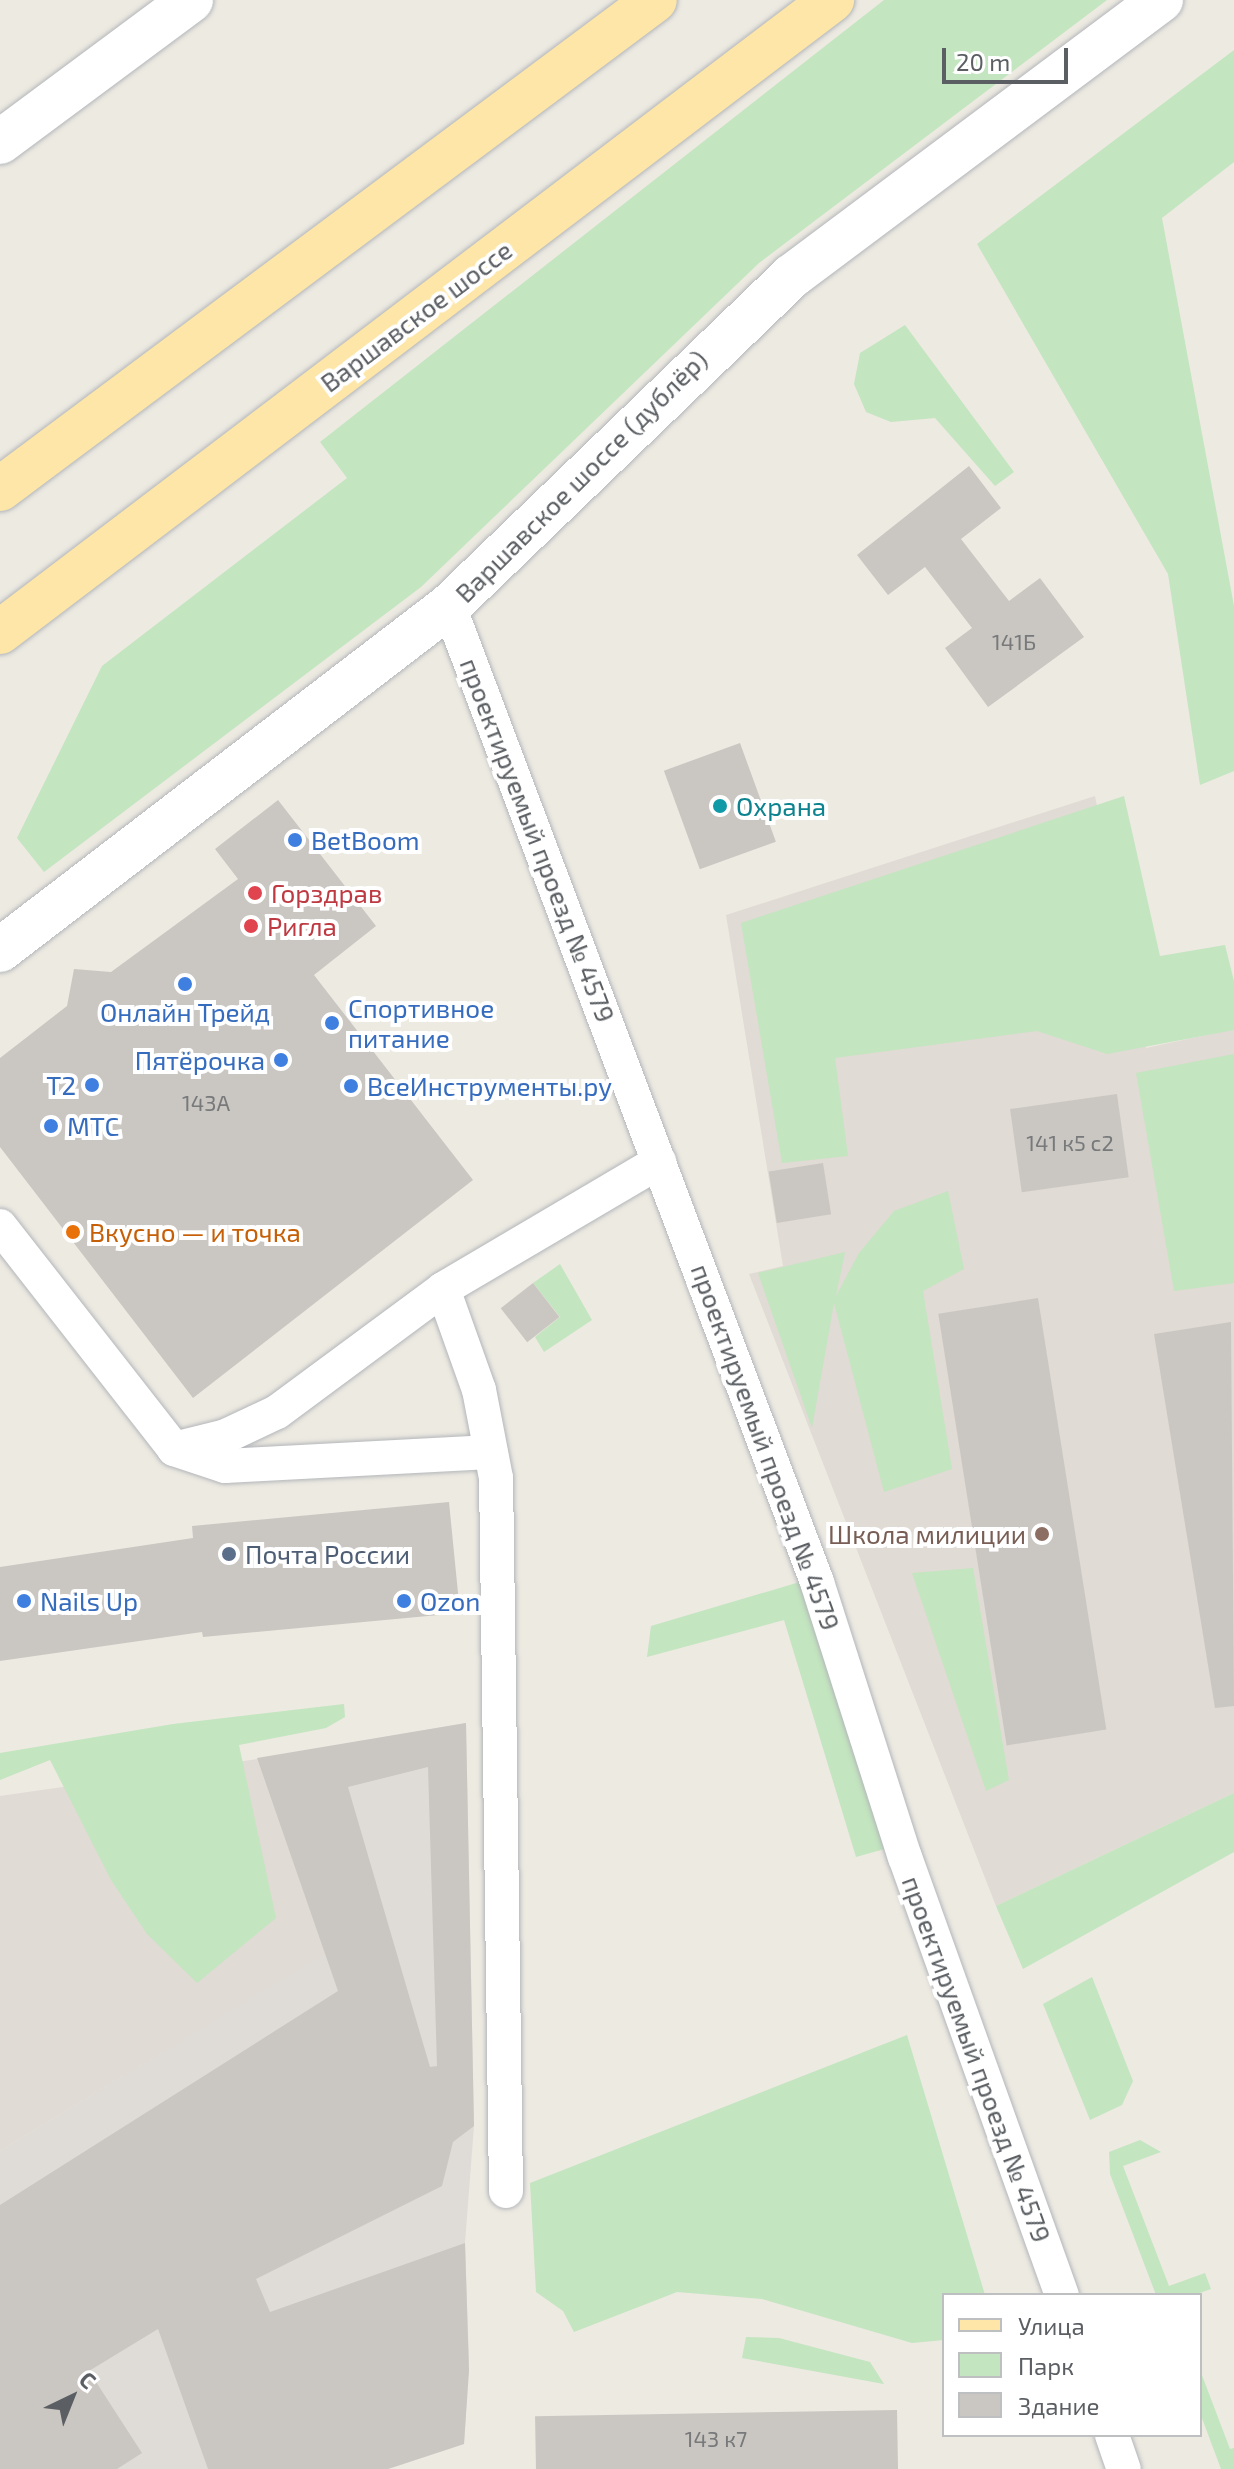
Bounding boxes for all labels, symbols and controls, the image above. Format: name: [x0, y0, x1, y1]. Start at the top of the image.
scale bar: [946, 32, 1072, 82]
text: 20 m: [956, 47, 1010, 76]
street label: Варшавское шоссе: [314, 234, 518, 398]
street label: Варшавское шоссе (дублёр): [448, 343, 714, 609]
house number: 141Б: [992, 629, 1036, 655]
street label: проектируемый проезд № 4579: [454, 654, 622, 1026]
place label: Охрана: [736, 790, 826, 822]
marker: Охрана: [711, 797, 729, 815]
place label: BetBoom: [311, 824, 419, 856]
marker: BetBoom: [286, 831, 304, 849]
place label: Горздрав: [271, 877, 382, 909]
marker: Горздрав: [246, 884, 264, 902]
place label: Ригла: [267, 910, 337, 942]
marker: Ригла: [242, 917, 260, 935]
marker: Онлайн Трейд: [176, 975, 194, 993]
place label: Спортивное питание: [348, 992, 494, 1054]
place label: Онлайн Трейд: [100, 996, 270, 1028]
marker: Спортивное питание: [323, 1014, 341, 1032]
place label: Пятёрочка: [135, 1044, 265, 1076]
marker: Пятёрочка: [272, 1051, 290, 1069]
place label: T2: [46, 1069, 76, 1101]
place label: ВсеИнструменты.ру: [367, 1070, 612, 1102]
marker: T2: [83, 1076, 101, 1094]
marker: ВсеИнструменты.ру: [342, 1077, 360, 1095]
house number: 143А: [182, 1090, 230, 1116]
place label: МТС: [67, 1110, 119, 1142]
marker: МТС: [42, 1117, 60, 1135]
house number: 141 к5 с2: [1026, 1130, 1114, 1156]
place label: Вкусно — и точка: [89, 1216, 301, 1248]
marker: Вкусно — и точка: [64, 1223, 82, 1241]
street label: проектируемый проезд № 4579: [685, 1260, 847, 1634]
place label: Школа милиции: [828, 1518, 1026, 1550]
marker: Школа милиции: [1033, 1525, 1051, 1543]
place label: Почта России: [245, 1538, 410, 1570]
marker: Почта России: [220, 1545, 238, 1563]
place label: Nails Up: [40, 1585, 138, 1617]
place label: Ozon: [420, 1585, 480, 1617]
marker: Nails Up: [15, 1592, 33, 1610]
marker: Ozon: [395, 1592, 413, 1610]
street label: проектируемый проезд № 4579: [896, 1872, 1058, 2246]
legend: [942, 2293, 1202, 2437]
text: Улица: [1018, 2311, 1085, 2340]
text: Парк: [1018, 2351, 1074, 2380]
north arrow: [32, 2357, 112, 2437]
text: С: [75, 2366, 102, 2393]
text: Здание: [1018, 2391, 1100, 2420]
house number: 143 к7: [685, 2426, 747, 2452]

